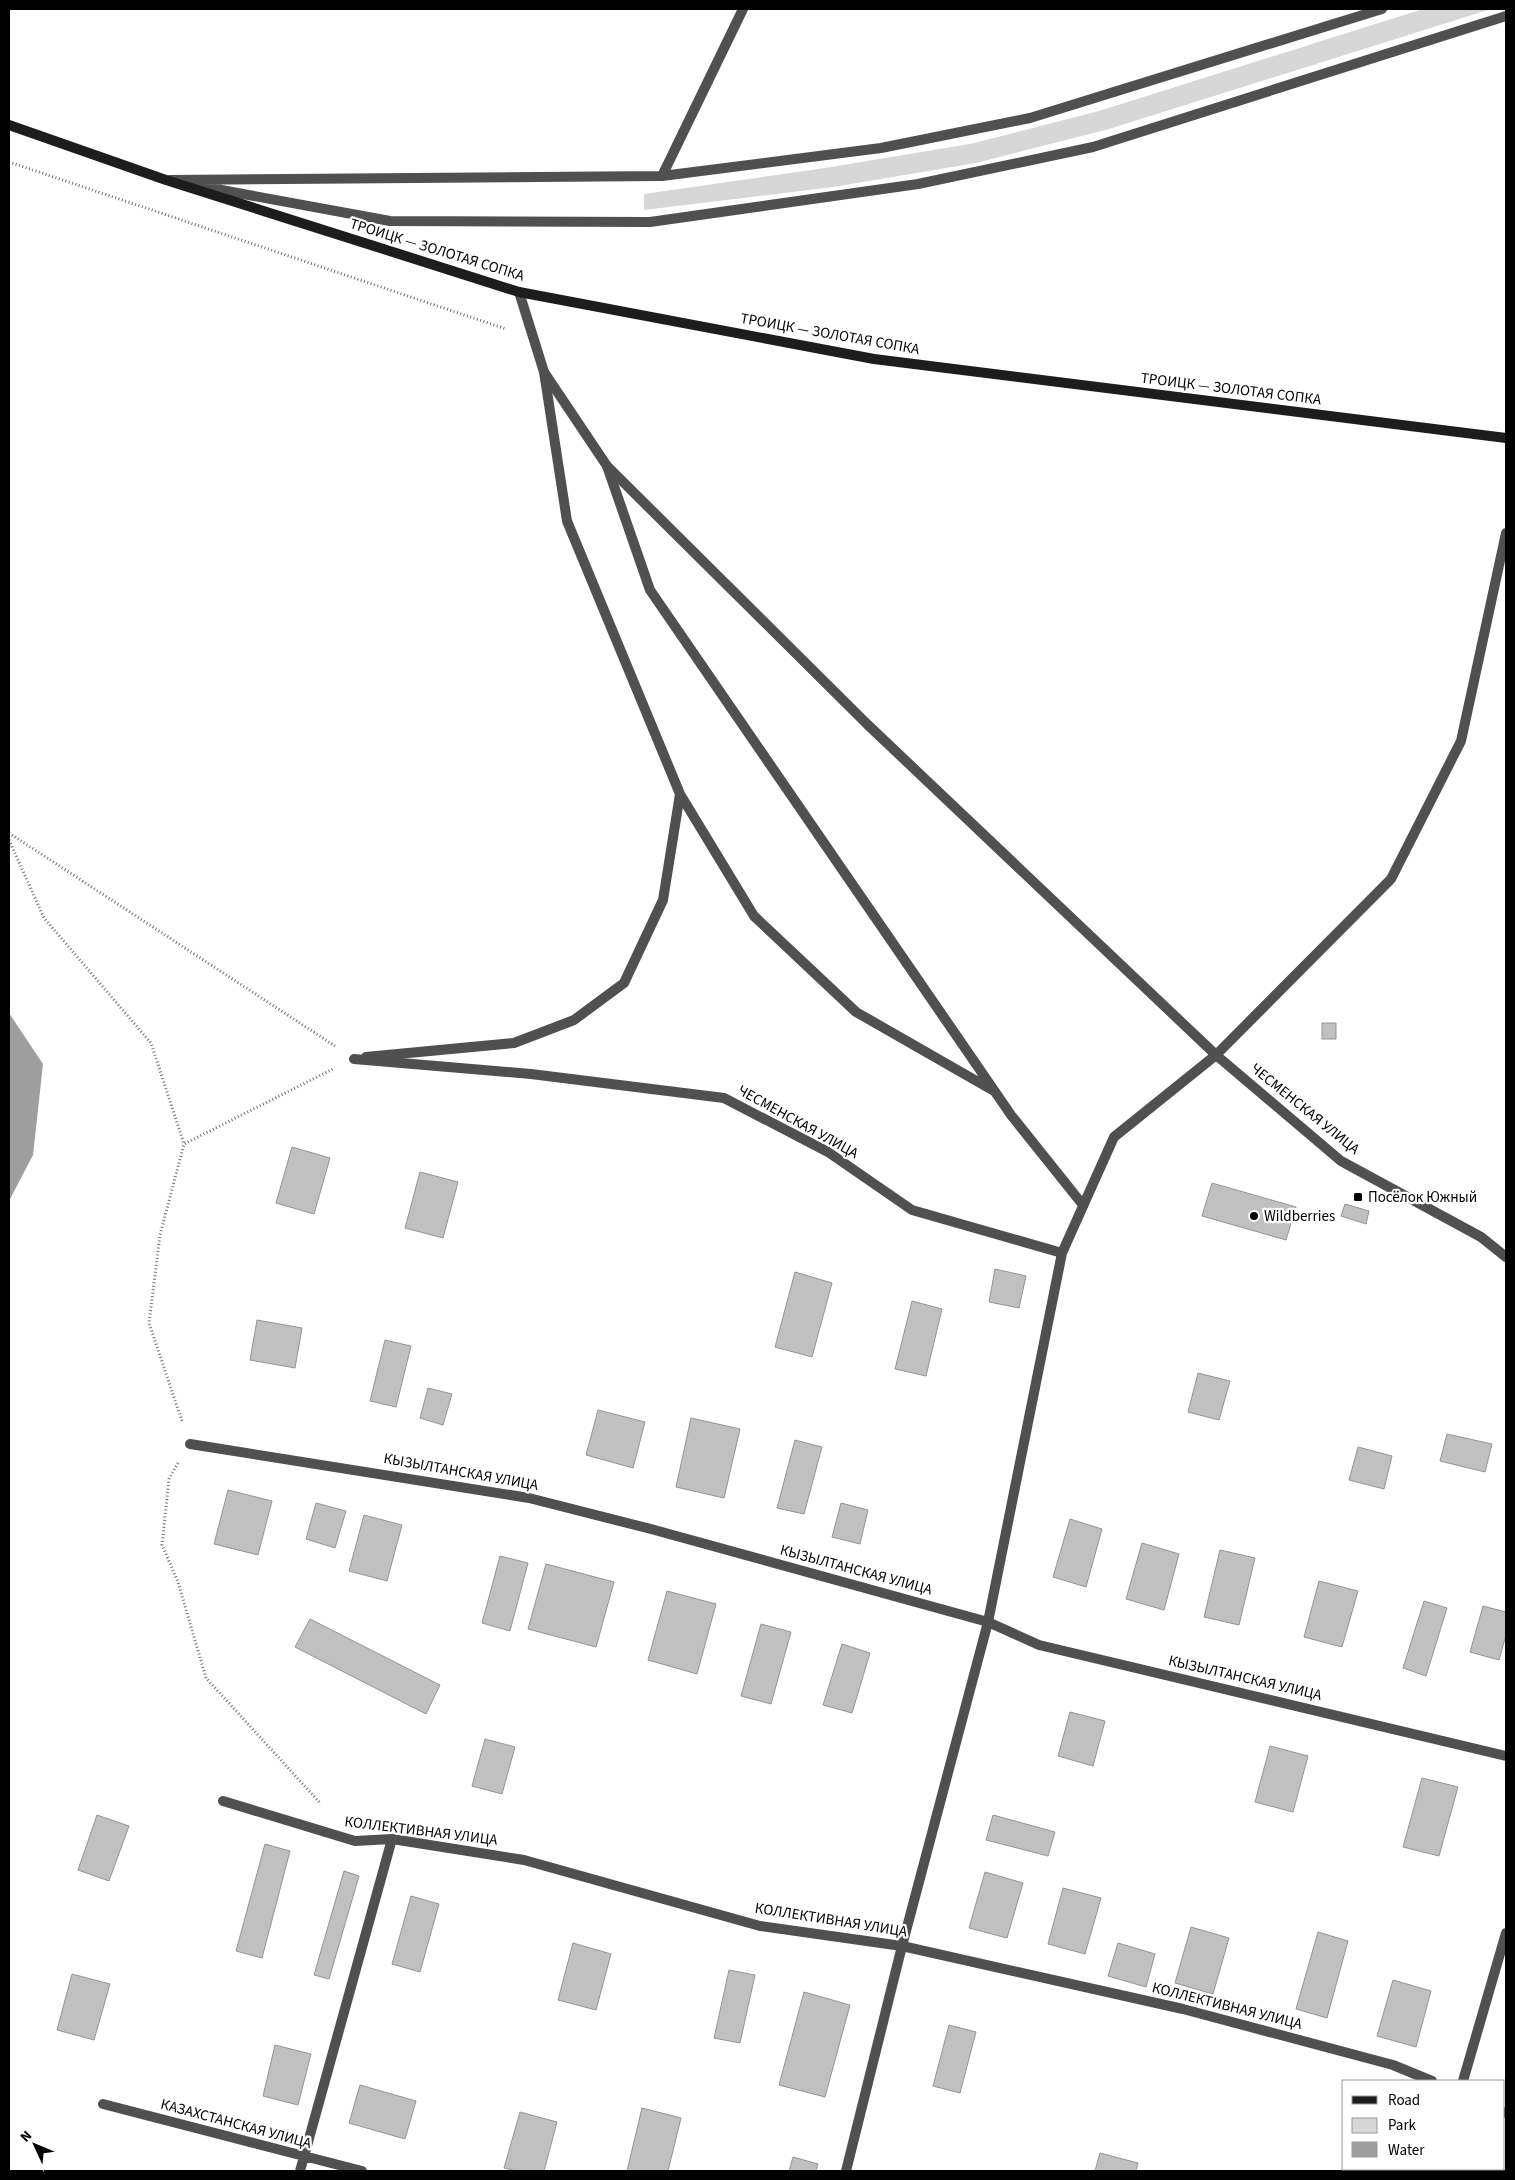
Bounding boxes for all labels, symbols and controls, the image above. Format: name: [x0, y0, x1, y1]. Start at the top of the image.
street label: ТРОИЦК — ЗОЛОТАЯ СОПКА: [347, 213, 528, 287]
street label: ТРОИЦК — ЗОЛОТАЯ СОПКА: [739, 308, 922, 360]
street label: ТРОИЦК — ЗОЛОТАЯ СОПКА: [1140, 368, 1323, 411]
street label: ЧЕСМЕНСКАЯ УЛИЦА: [1246, 1058, 1365, 1160]
street label: ЧЕСМЕНСКАЯ УЛИЦА: [734, 1080, 863, 1164]
place label: Посёлок Южный: [1368, 1187, 1477, 1208]
marker: Посёлок Южный: [1352, 1191, 1364, 1203]
place label: Wildberries: [1264, 1206, 1335, 1227]
marker: Wildberries: [1248, 1210, 1260, 1222]
street label: КЫЗЫЛТАНСКАЯ УЛИЦА: [382, 1448, 541, 1496]
street label: КЫЗЫЛТАНСКАЯ УЛИЦА: [778, 1540, 935, 1601]
street label: КЫЗЫЛТАНСКАЯ УЛИЦА: [1166, 1650, 1325, 1706]
street label: КОЛЛЕКТИВНАЯ УЛИЦА: [343, 1811, 500, 1851]
street label: КОЛЛЕКТИВНАЯ УЛИЦА: [753, 1898, 910, 1943]
street label: КОЛЛЕКТИВНАЯ УЛИЦА: [1150, 1977, 1305, 2035]
legend: [1342, 2080, 1505, 2170]
text: Road: [1388, 2090, 1420, 2111]
street label: КАЗАХСТАНСКАЯ УЛИЦА: [158, 2094, 315, 2154]
text: Park: [1388, 2115, 1417, 2136]
north arrow: [10, 2120, 60, 2170]
text: N: [16, 2126, 37, 2147]
text: Water: [1388, 2140, 1425, 2161]

